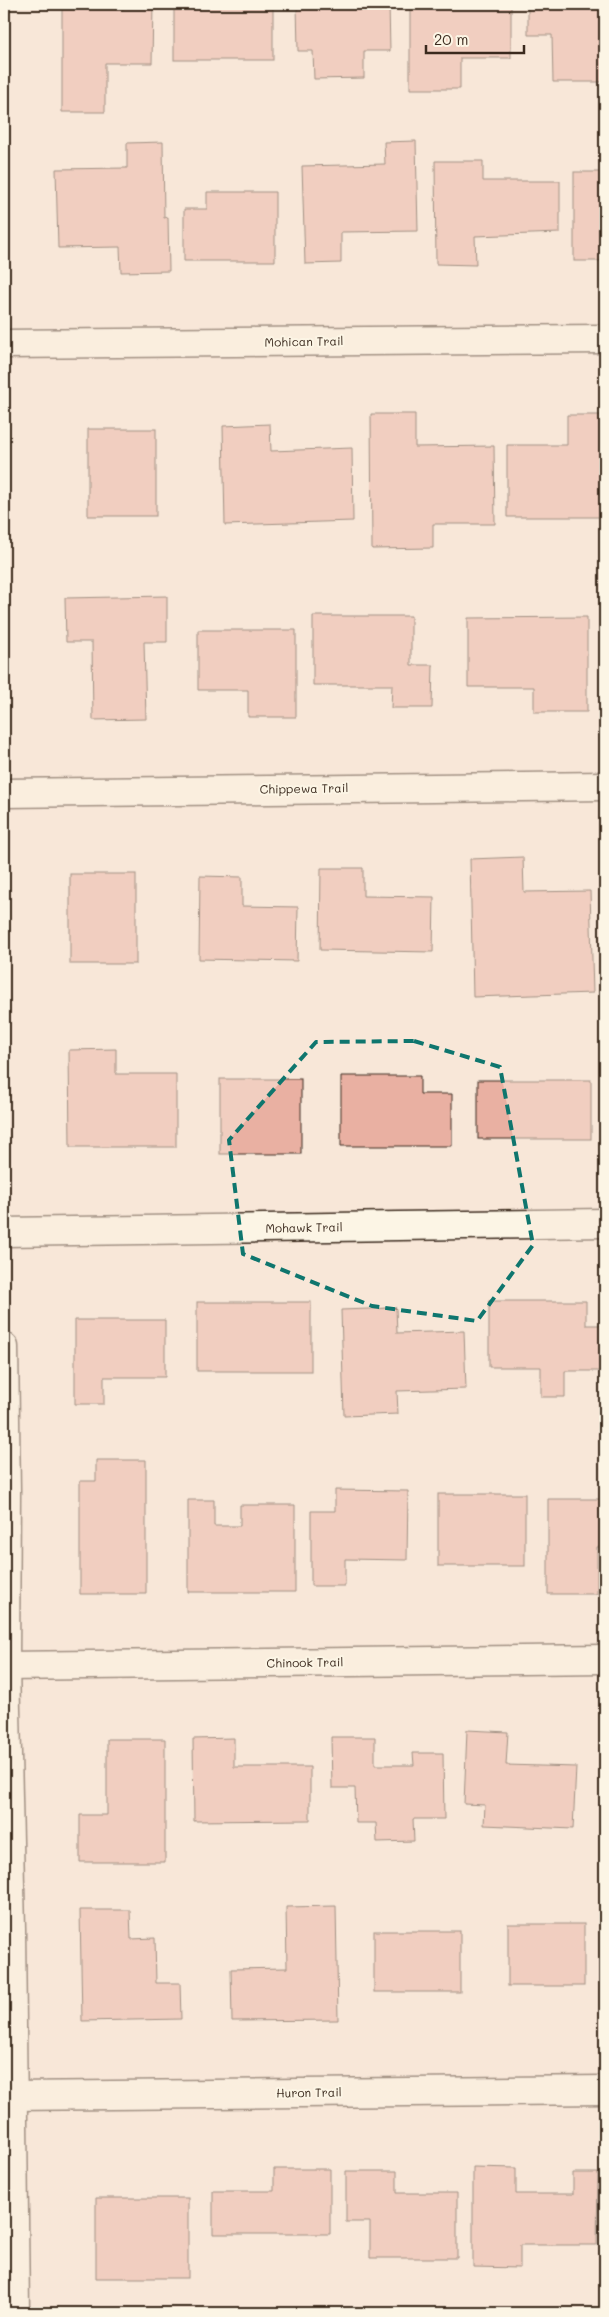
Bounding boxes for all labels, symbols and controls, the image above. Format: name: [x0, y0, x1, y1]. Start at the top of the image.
scale bar: [426, 22, 524, 54]
text: 20 m: [434, 29, 468, 49]
street label: Mohican Trail: [264, 332, 344, 350]
street label: Chippewa Trail: [259, 779, 348, 797]
street label: Mohawk Trail: [265, 1218, 343, 1236]
street label: Chinook Trail: [266, 1653, 344, 1671]
street label: Huron Trail: [276, 2083, 342, 2101]

